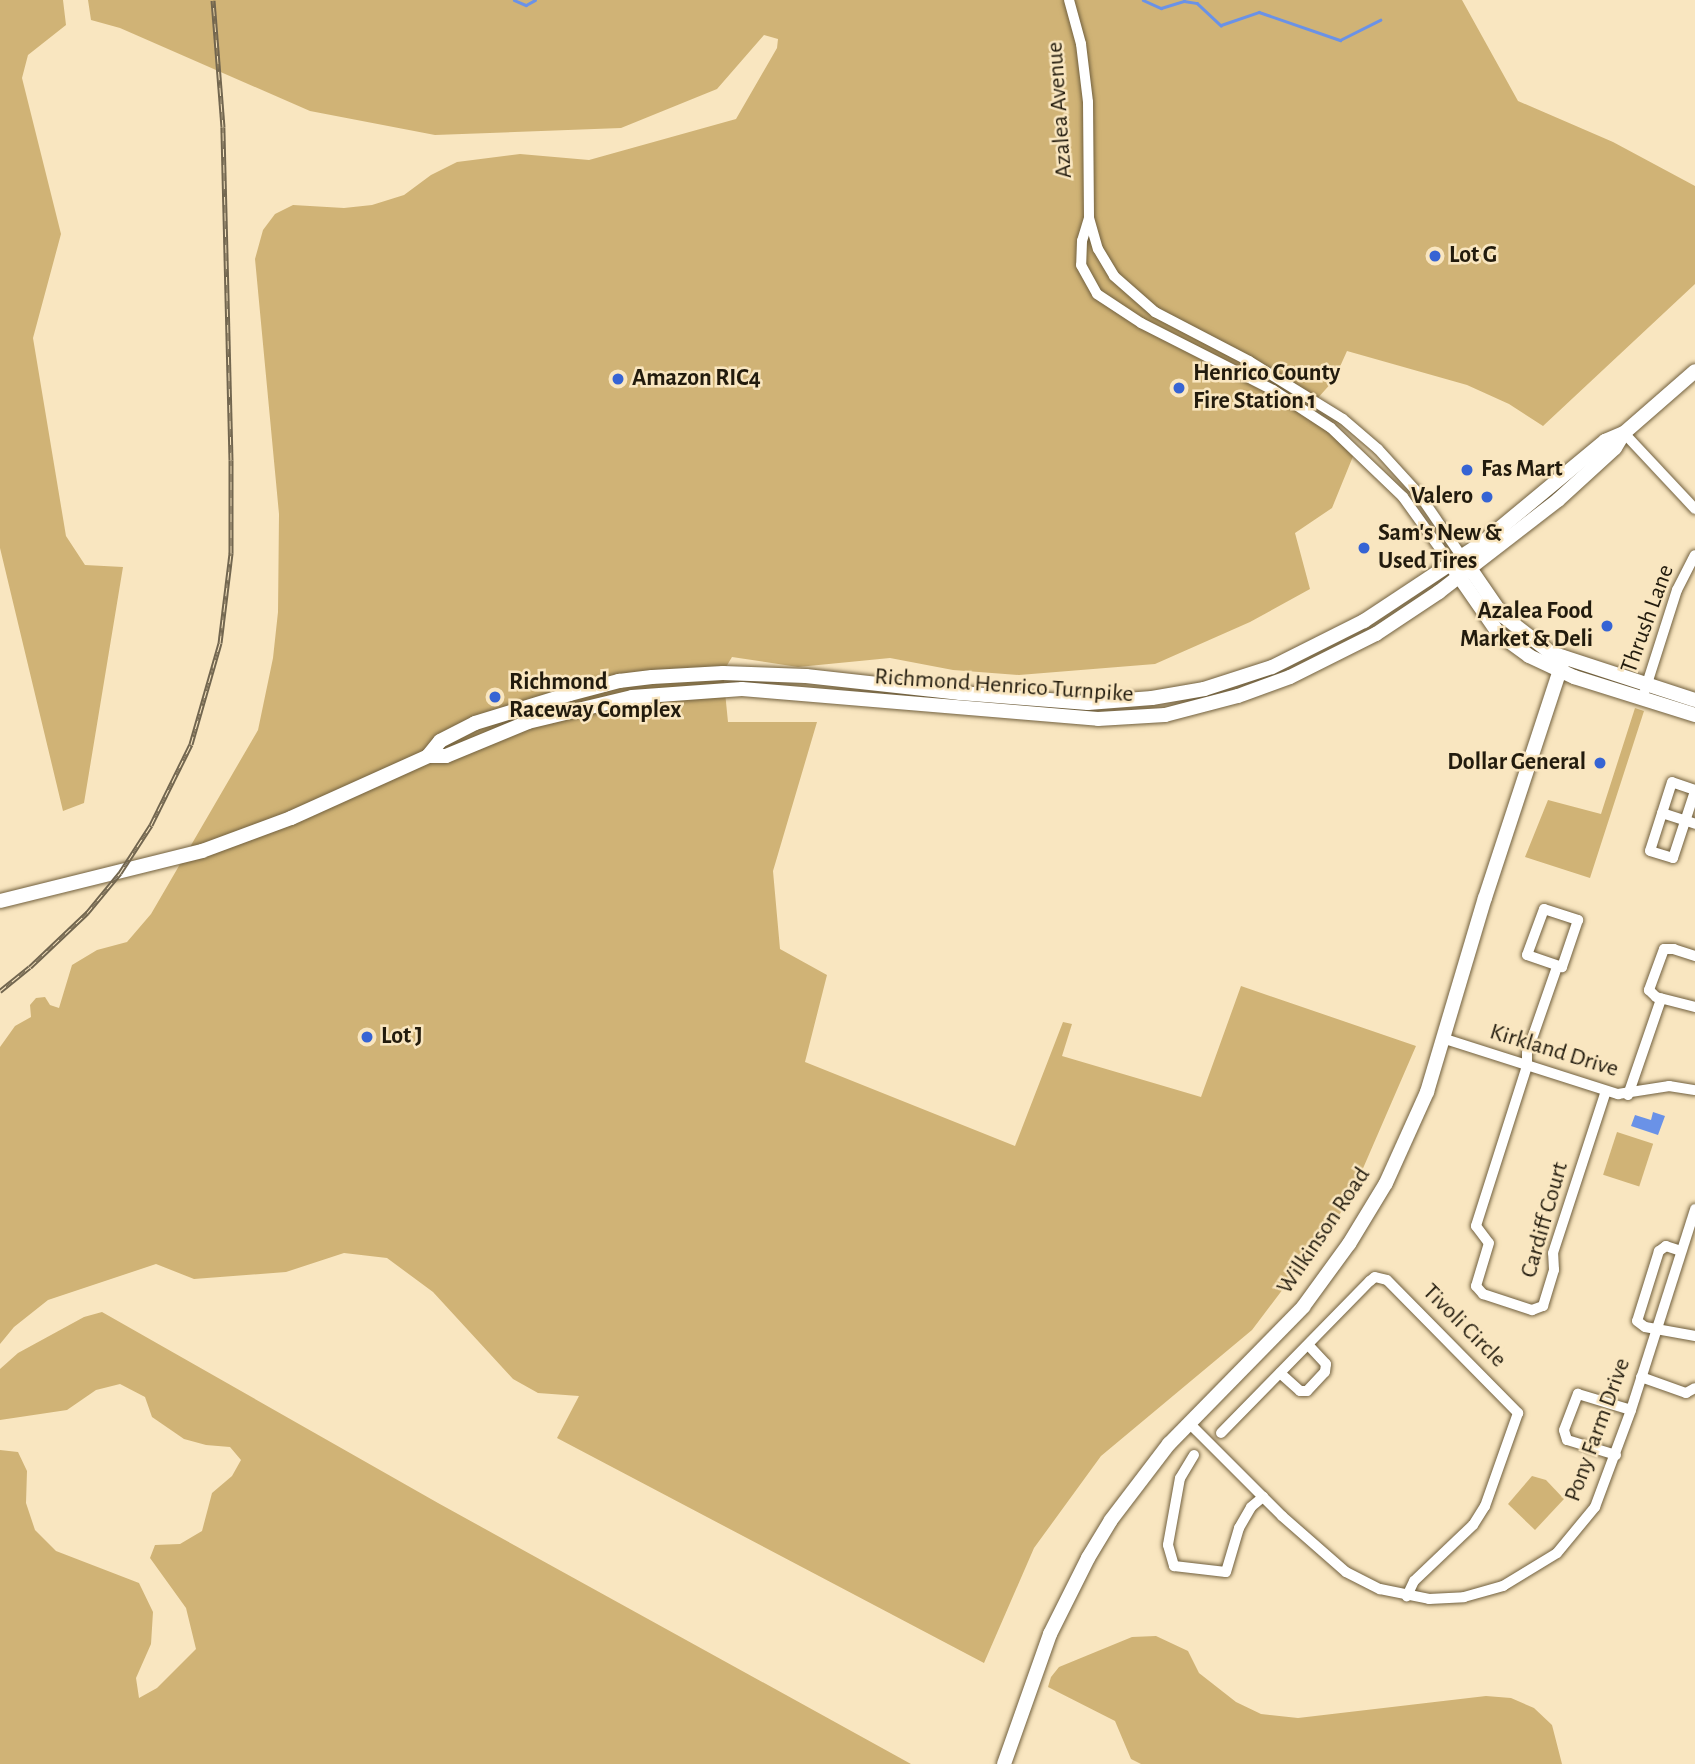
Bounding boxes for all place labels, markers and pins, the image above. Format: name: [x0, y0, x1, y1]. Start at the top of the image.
place label: Lot G: [1449, 242, 1497, 270]
marker: Lot G: [1427, 248, 1443, 264]
place label: Henrico County Fire Station 1: [1193, 360, 1340, 416]
place label: Amazon RIC4: [632, 365, 761, 393]
marker: Amazon RIC4: [610, 371, 626, 387]
marker: Henrico County Fire Station 1: [1171, 380, 1187, 396]
place label: Fas Mart: [1481, 456, 1563, 484]
marker: Fas Mart: [1459, 462, 1475, 478]
place label: Valero: [1411, 483, 1473, 511]
marker: Valero: [1479, 489, 1495, 505]
place label: Sam's New & Used Tires: [1378, 520, 1502, 576]
marker: Sam's New & Used Tires: [1356, 540, 1372, 556]
place label: Azalea Food Market & Deli: [1460, 598, 1593, 654]
marker: Azalea Food Market & Deli: [1599, 618, 1615, 634]
place label: Richmond Raceway Complex: [509, 669, 681, 725]
marker: Richmond Raceway Complex: [487, 689, 503, 705]
place label: Dollar General: [1447, 749, 1586, 777]
marker: Dollar General: [1592, 755, 1608, 771]
place label: Lot J: [381, 1023, 423, 1051]
marker: Lot J: [359, 1029, 375, 1045]

